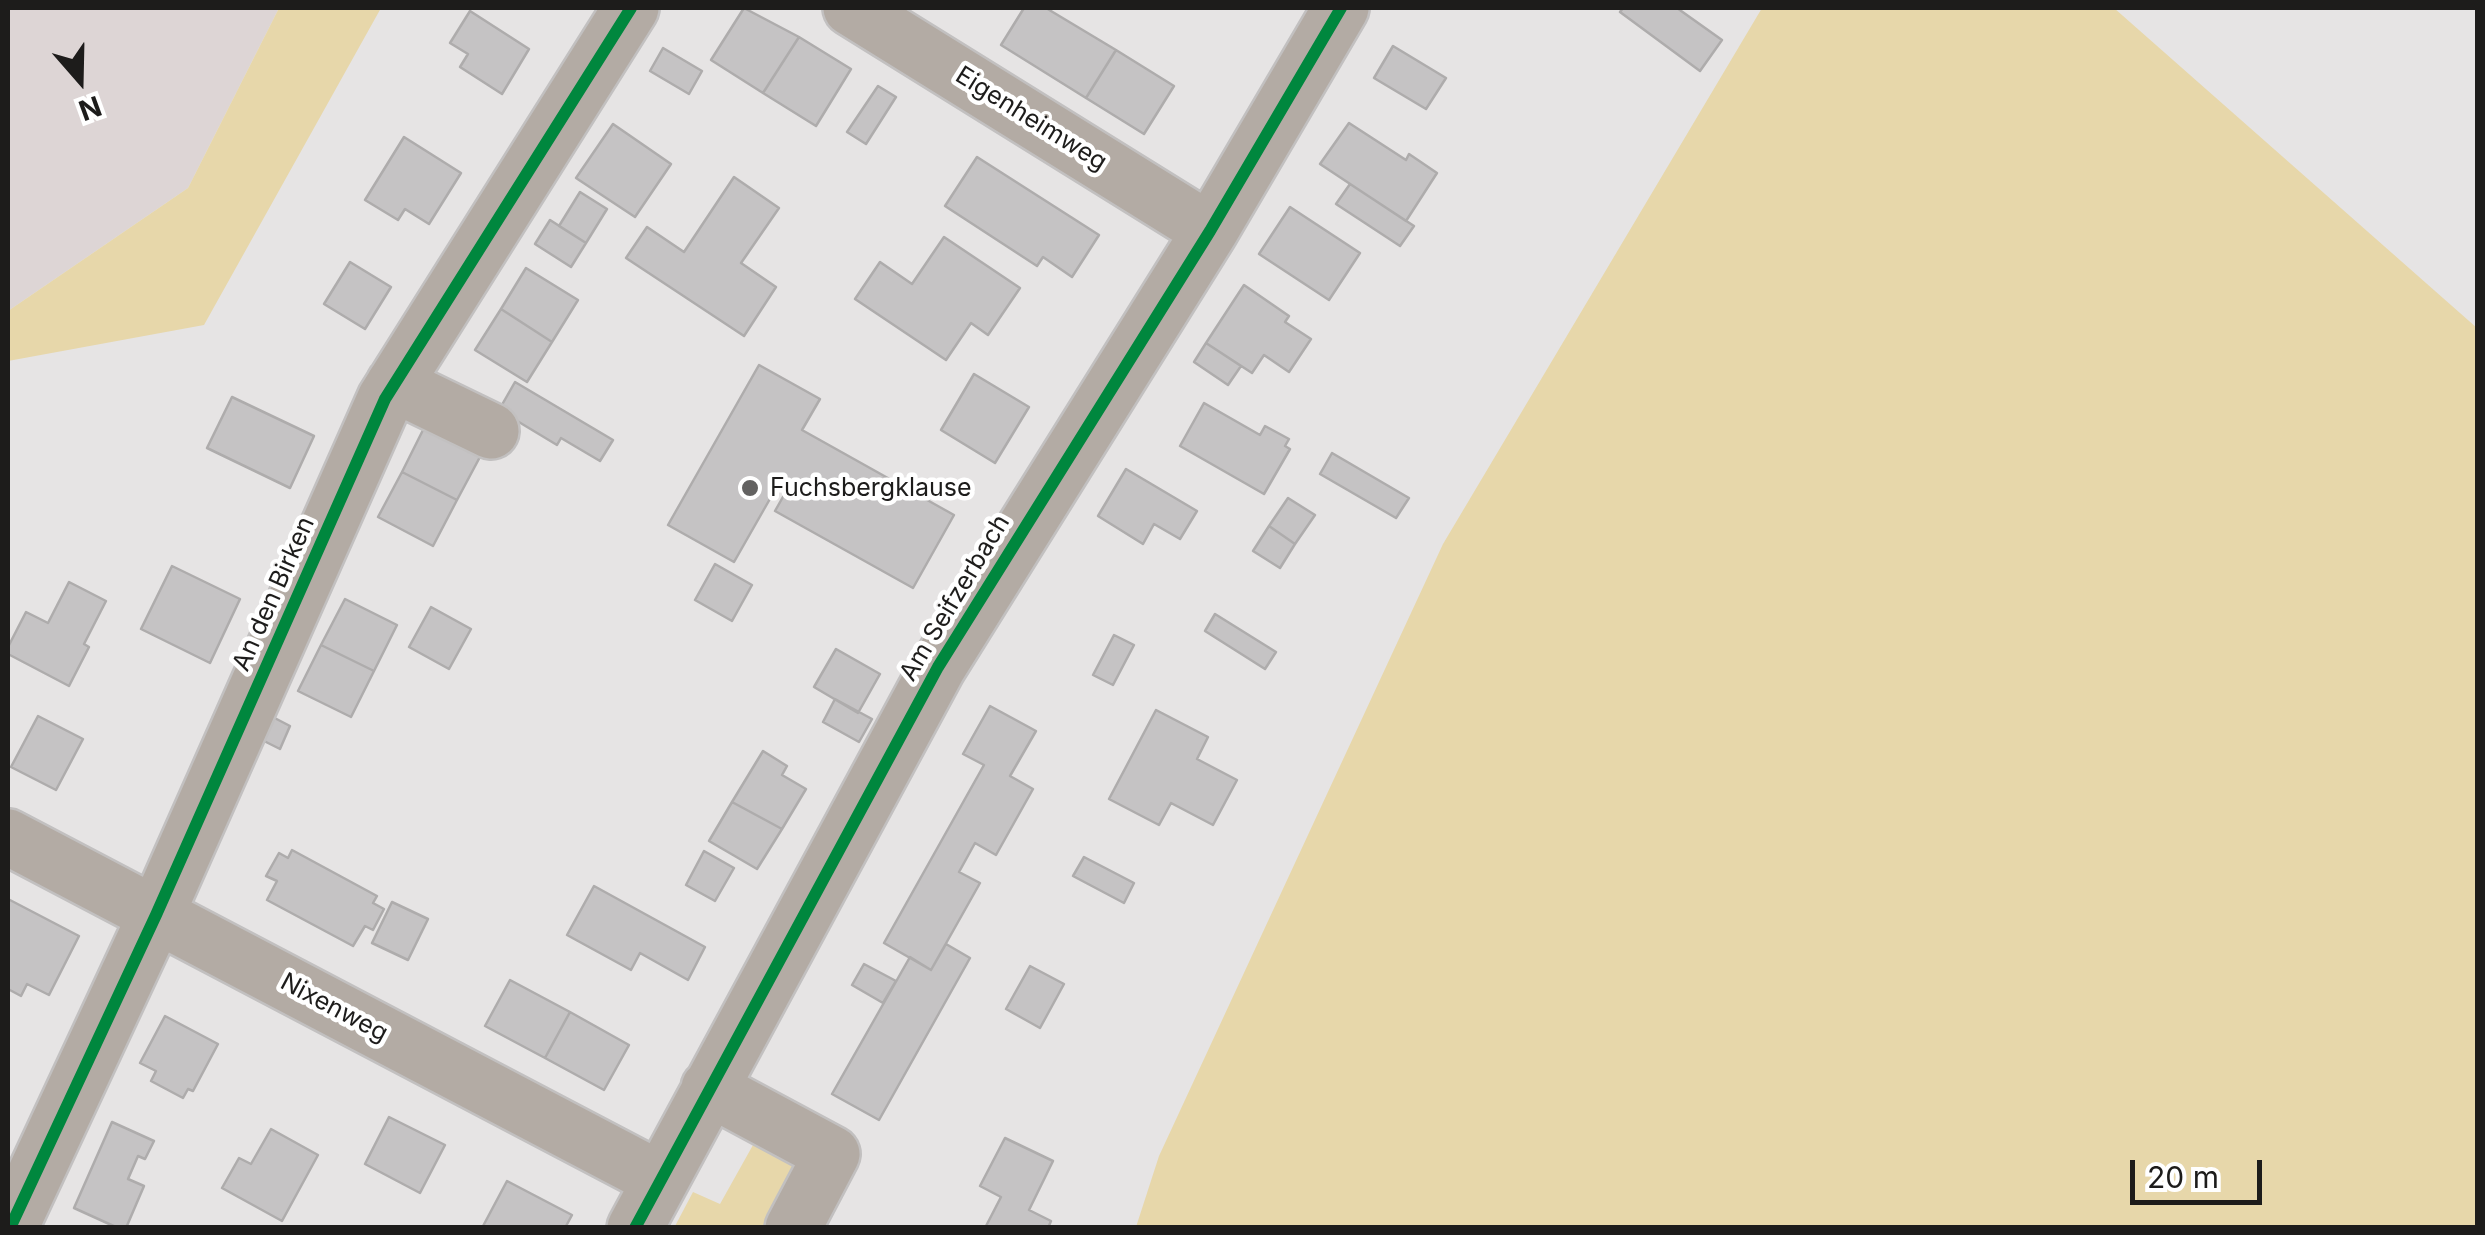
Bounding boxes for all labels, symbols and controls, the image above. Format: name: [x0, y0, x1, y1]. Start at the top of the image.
north arrow: [30, 30, 130, 130]
street label: Eigenheimweg: [950, 60, 1112, 178]
text: N: [74, 89, 106, 128]
place label: Fuchsbergklause: [770, 473, 972, 503]
marker: Fuchsbergklause: [739, 477, 761, 499]
street label: Am Seifzerbach: [894, 509, 1016, 687]
street label: An den Birken: [227, 512, 321, 676]
street label: Nixenweg: [275, 967, 393, 1049]
scale bar: [2135, 1140, 2268, 1202]
text: 20 m: [2147, 1159, 2219, 1195]

